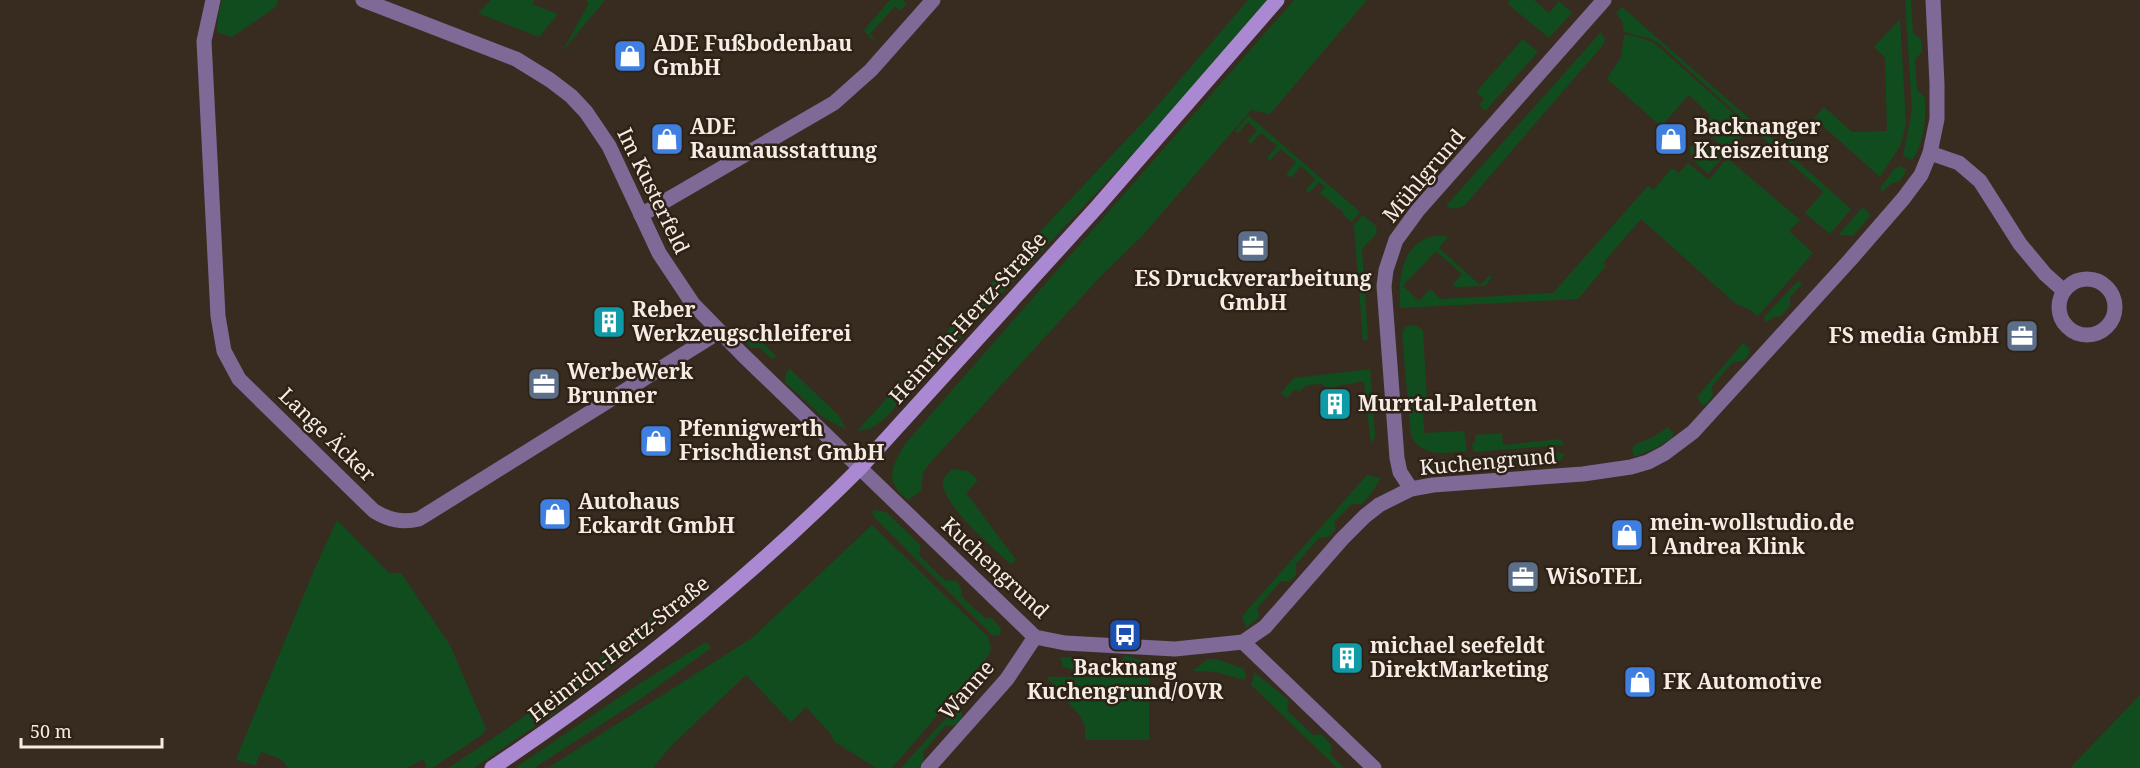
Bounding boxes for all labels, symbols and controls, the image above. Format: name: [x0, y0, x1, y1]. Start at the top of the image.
place label: ADE Fußbodenbau GmbH: [653, 29, 852, 81]
shop icon: ADE Fußbodenbau GmbH: [612, 38, 648, 74]
place label: ADE Raumausstattung: [690, 112, 877, 164]
place label: Backnanger Kreiszeitung: [1694, 112, 1829, 164]
shop icon: ADE Raumausstattung: [649, 121, 685, 157]
shop icon: Backnanger Kreiszeitung: [1653, 121, 1689, 157]
street label: Im Kusterfeld: [611, 123, 697, 258]
street label: Mühlgrund: [1376, 123, 1471, 228]
street label: Heinrich-Hertz-Straße: [882, 225, 1052, 409]
office icon: ES Druckverarbeitung GmbH: [1235, 228, 1271, 264]
place label: ES Druckverarbeitung GmbH: [1134, 264, 1372, 316]
place label: Reber Werkzeugschleiferei: [632, 295, 852, 347]
building icon: Reber Werkzeugschleiferei: [591, 304, 627, 340]
office icon: FS media GmbH: [2004, 318, 2040, 354]
place label: FS media GmbH: [1829, 321, 1999, 349]
place label: WerbeWerk Brunner: [567, 357, 694, 409]
office icon: WerbeWerk Brunner: [526, 366, 562, 402]
street label: Lange Äcker: [273, 381, 382, 488]
building icon: Murrtal-Paletten: [1317, 386, 1353, 422]
place label: Murrtal-Paletten: [1358, 389, 1537, 417]
place label: Pfennigwerth Frischdienst GmbH: [679, 414, 884, 466]
shop icon: Pfennigwerth Frischdienst GmbH: [638, 423, 674, 459]
street label: Kuchengrund: [1418, 441, 1557, 481]
place label: Autohaus Eckardt GmbH: [578, 487, 735, 539]
shop icon: Autohaus Eckardt GmbH: [537, 496, 573, 532]
place label: mein-wollstudio.de l Andrea Klink: [1650, 508, 1855, 560]
street label: Kuchengrund: [936, 510, 1055, 624]
shop icon: mein-wollstudio.de l Andrea Klink: [1609, 517, 1645, 553]
office icon: WiSoTEL: [1505, 559, 1541, 595]
place label: WiSoTEL: [1546, 562, 1642, 590]
street label: Heinrich-Hertz-Straße: [522, 569, 715, 728]
bus stop icon: Backnang Kuchengrund/OVR: [1107, 617, 1143, 653]
place label: michael seefeldt DirektMarketing: [1370, 631, 1549, 683]
building icon: michael seefeldt DirektMarketing: [1329, 640, 1365, 676]
street label: Wanne: [932, 653, 1000, 725]
place label: Backnang Kuchengrund/OVR: [1027, 653, 1224, 705]
shop icon: FK Automotive: [1622, 664, 1658, 700]
place label: FK Automotive: [1663, 667, 1822, 695]
scale bar: [21, 711, 162, 749]
text: 50 m: [30, 719, 72, 743]

